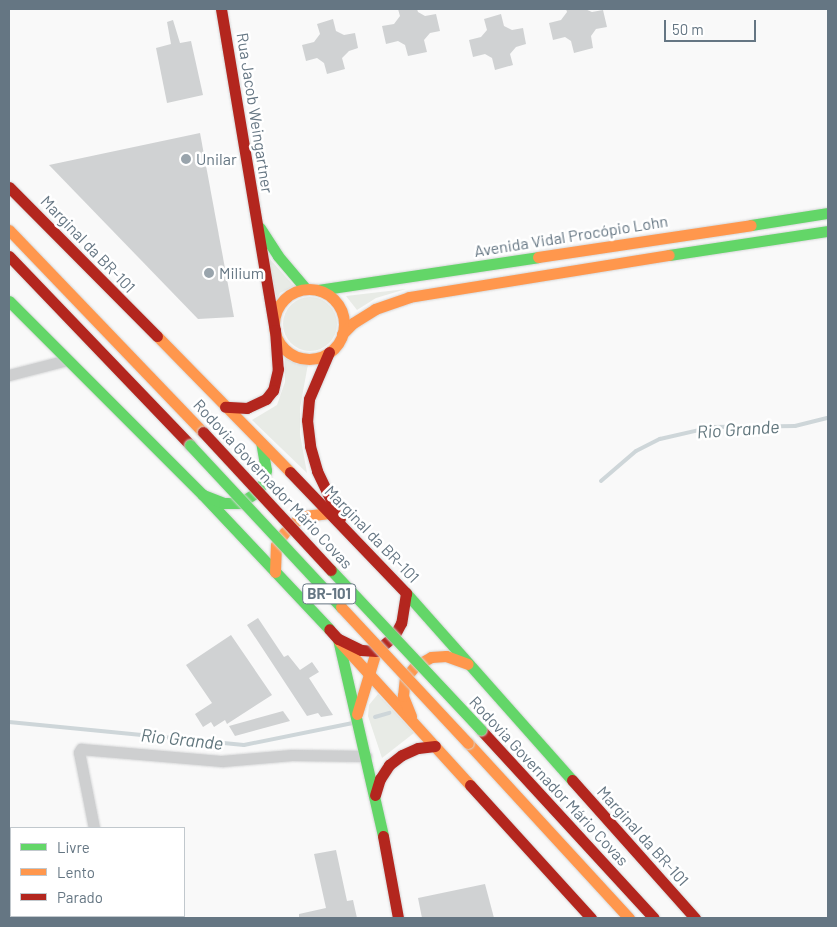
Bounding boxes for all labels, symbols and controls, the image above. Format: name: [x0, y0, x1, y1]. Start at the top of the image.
scale bar: [667, 10, 760, 42]
text: 50 m: [672, 20, 704, 38]
street label: Rua Jacob Weingartner: [233, 31, 277, 195]
place label: Unilar: [196, 149, 237, 169]
marker: Unilar: [180, 153, 192, 165]
street label: Marginal da BR-101: [37, 191, 139, 297]
street label: Avenida Vidal Procópio Lohn: [473, 211, 669, 261]
place label: Milium: [219, 263, 264, 283]
marker: Milium: [203, 267, 215, 279]
street label: Rodovia Governador Mário Covas: [189, 395, 357, 573]
water label: Rio Grande: [696, 415, 780, 443]
street label: Marginal da BR-101: [321, 481, 423, 587]
road number: BR-101: [302, 582, 356, 606]
street label: Rodovia Governador Mário Covas: [465, 692, 633, 870]
water label: Rio Grande: [140, 724, 224, 754]
street label: Marginal da BR-101: [593, 782, 693, 890]
legend: [10, 827, 185, 917]
text: Livre: [57, 838, 90, 856]
text: Lento: [57, 863, 95, 881]
text: Parado: [57, 888, 103, 906]

